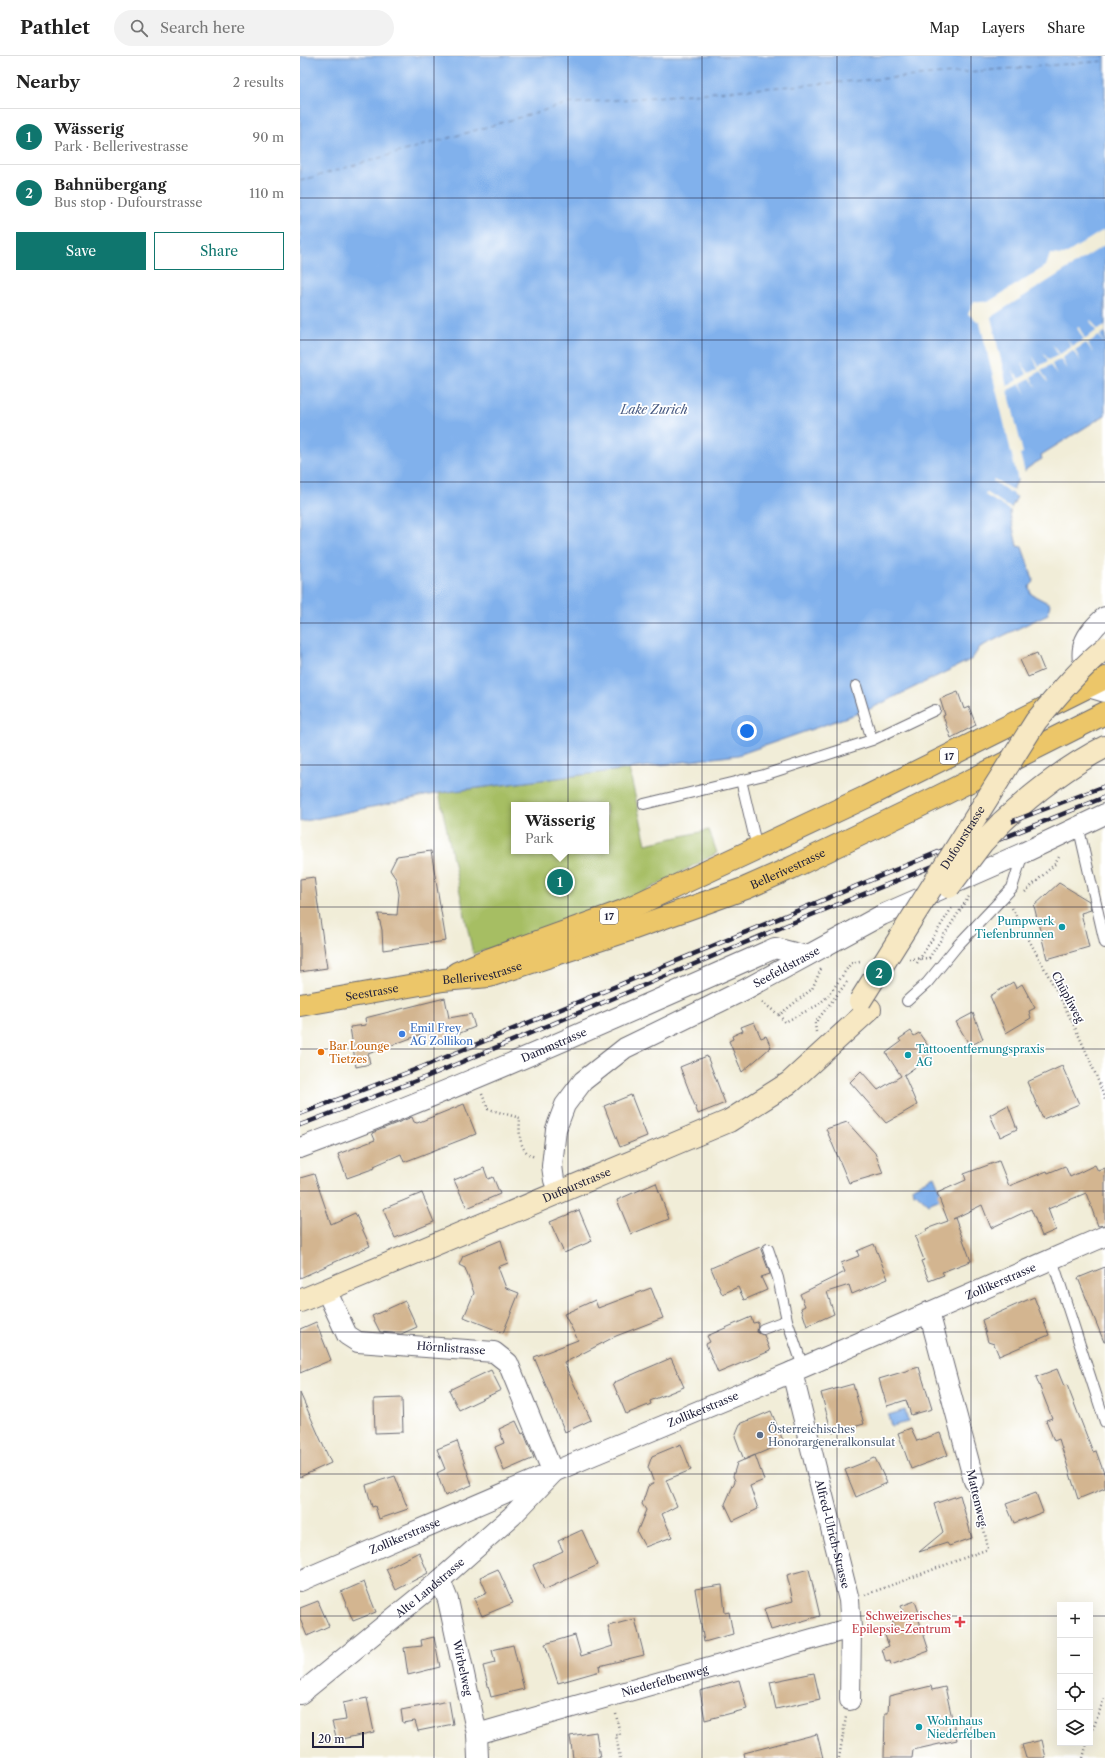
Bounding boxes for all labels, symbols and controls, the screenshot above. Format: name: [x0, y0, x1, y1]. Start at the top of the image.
search box: [114, 10, 394, 46]
text: Pathlet: [20, 16, 90, 39]
icon: search: [128, 17, 150, 39]
text: Search here: [160, 18, 245, 37]
text: Map: [929, 19, 959, 37]
text: Layers: [981, 19, 1025, 37]
text: Share: [1047, 19, 1085, 37]
text: Nearby: [16, 72, 80, 92]
text: 2 results: [233, 74, 284, 90]
text: Wässerig: [54, 119, 124, 138]
text: 1: [26, 129, 32, 145]
text: 90 m: [253, 129, 284, 145]
text: Park · Bellerivestrasse: [54, 138, 188, 154]
text: Bahnübergang: [54, 175, 167, 194]
text: 2: [25, 185, 33, 201]
text: 110 m: [249, 185, 284, 201]
text: Bus stop · Dufourstrasse: [54, 194, 203, 210]
button: Save: [16, 232, 146, 270]
button: Share: [154, 232, 284, 270]
water label: Lake Zurich: [619, 402, 688, 417]
your location: [737, 721, 757, 741]
road number: 17: [940, 748, 958, 764]
popup: [511, 802, 609, 854]
street label: Dufourstrasse: [937, 803, 988, 872]
text: Wässerig: [525, 811, 595, 830]
text: Park: [525, 830, 553, 846]
street label: Bellerivestrasse: [748, 845, 828, 892]
pin: 1: [547, 867, 573, 897]
road number: 17: [600, 908, 618, 924]
place label: Pumpwerk Tiefenbrunnen: [975, 914, 1055, 941]
marker: Pumpwerk Tiefenbrunnen: [1057, 922, 1067, 932]
street label: Seefeldstrasse: [751, 943, 822, 991]
pin: 2: [866, 958, 892, 988]
street label: Bellerivestrasse: [442, 959, 524, 987]
street label: Chüpliweg: [1049, 969, 1087, 1025]
street label: Seestrasse: [344, 981, 400, 1004]
place label: Emil Frey AG Zollikon: [409, 1021, 473, 1048]
street label: Dammstrasse: [519, 1025, 589, 1065]
marker: Emil Frey AG Zollikon: [397, 1029, 407, 1039]
place label: Bar Lounge Tietzes: [329, 1039, 389, 1066]
place label: Tattooentfernungspraxis AG: [915, 1042, 1045, 1069]
marker: Bar Lounge Tietzes: [316, 1047, 326, 1057]
marker: Tattooentfernungspraxis AG: [903, 1050, 913, 1060]
street label: Dufourstrasse: [541, 1164, 613, 1205]
street label: Zollikerstrasse: [963, 1260, 1038, 1303]
street label: Hörnlistrasse: [416, 1339, 486, 1357]
street label: Zollikerstrasse: [665, 1388, 740, 1430]
place label: Österreichisches Honorargeneralkonsulat: [768, 1421, 895, 1449]
marker: Österreichisches Honorargeneralkonsulat: [755, 1430, 765, 1440]
street label: Mattenweg: [964, 1468, 990, 1528]
street label: Alfred-Ulrich-Strasse: [812, 1477, 853, 1590]
street label: Zollikerstrasse: [367, 1515, 442, 1557]
street label: Alte Landstrasse: [392, 1555, 467, 1621]
map controls: [1057, 1602, 1093, 1746]
button: +: [1057, 1602, 1093, 1638]
place label: Schweizerisches Epilepsie-Zentrum: [852, 1609, 952, 1636]
marker: Schweizerisches Epilepsie-Zentrum: [954, 1616, 966, 1628]
street label: Wirbelweg: [450, 1638, 476, 1697]
button: −: [1057, 1638, 1093, 1674]
street label: Niederfelbenweg: [620, 1662, 710, 1700]
button: locate: [1057, 1674, 1093, 1710]
button: layers: [1057, 1710, 1093, 1746]
place label: Wohnhaus Niederfelben: [926, 1714, 996, 1741]
marker: Wohnhaus Niederfelben: [914, 1722, 924, 1732]
scale bar: [312, 1730, 364, 1749]
text: 20 m: [318, 1732, 344, 1746]

